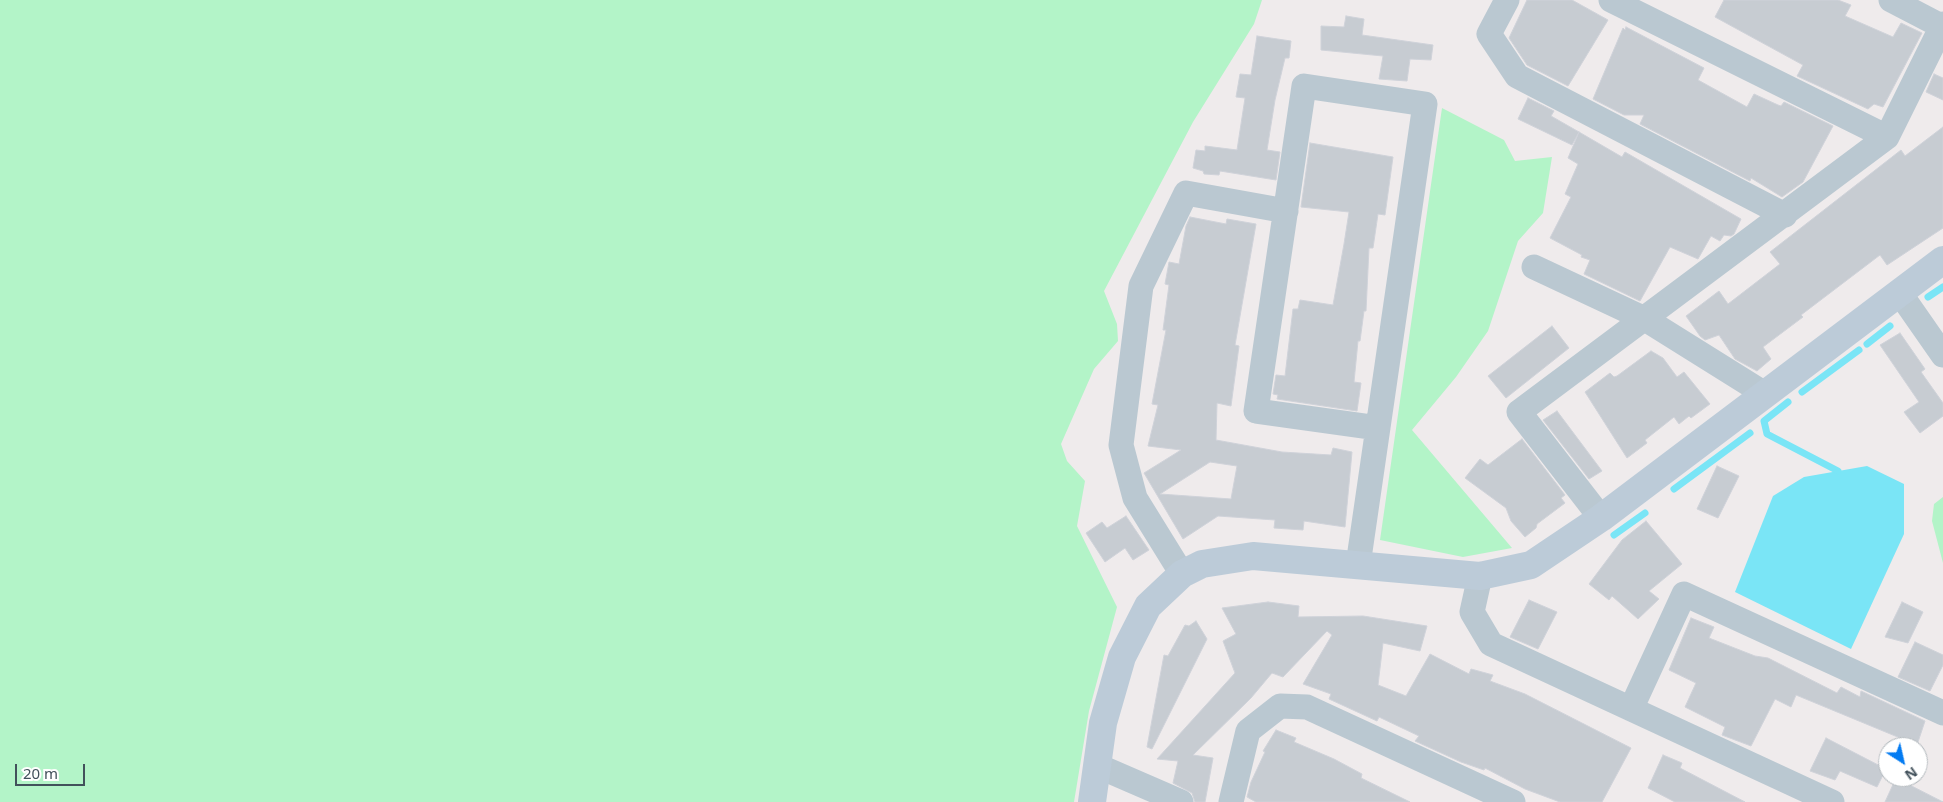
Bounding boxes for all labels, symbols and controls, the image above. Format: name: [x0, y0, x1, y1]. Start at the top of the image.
north arrow: [1878, 737, 1928, 787]
scale bar: [18, 754, 88, 786]
text: 20 m: [23, 763, 58, 783]
text: N: [1901, 763, 1921, 785]

